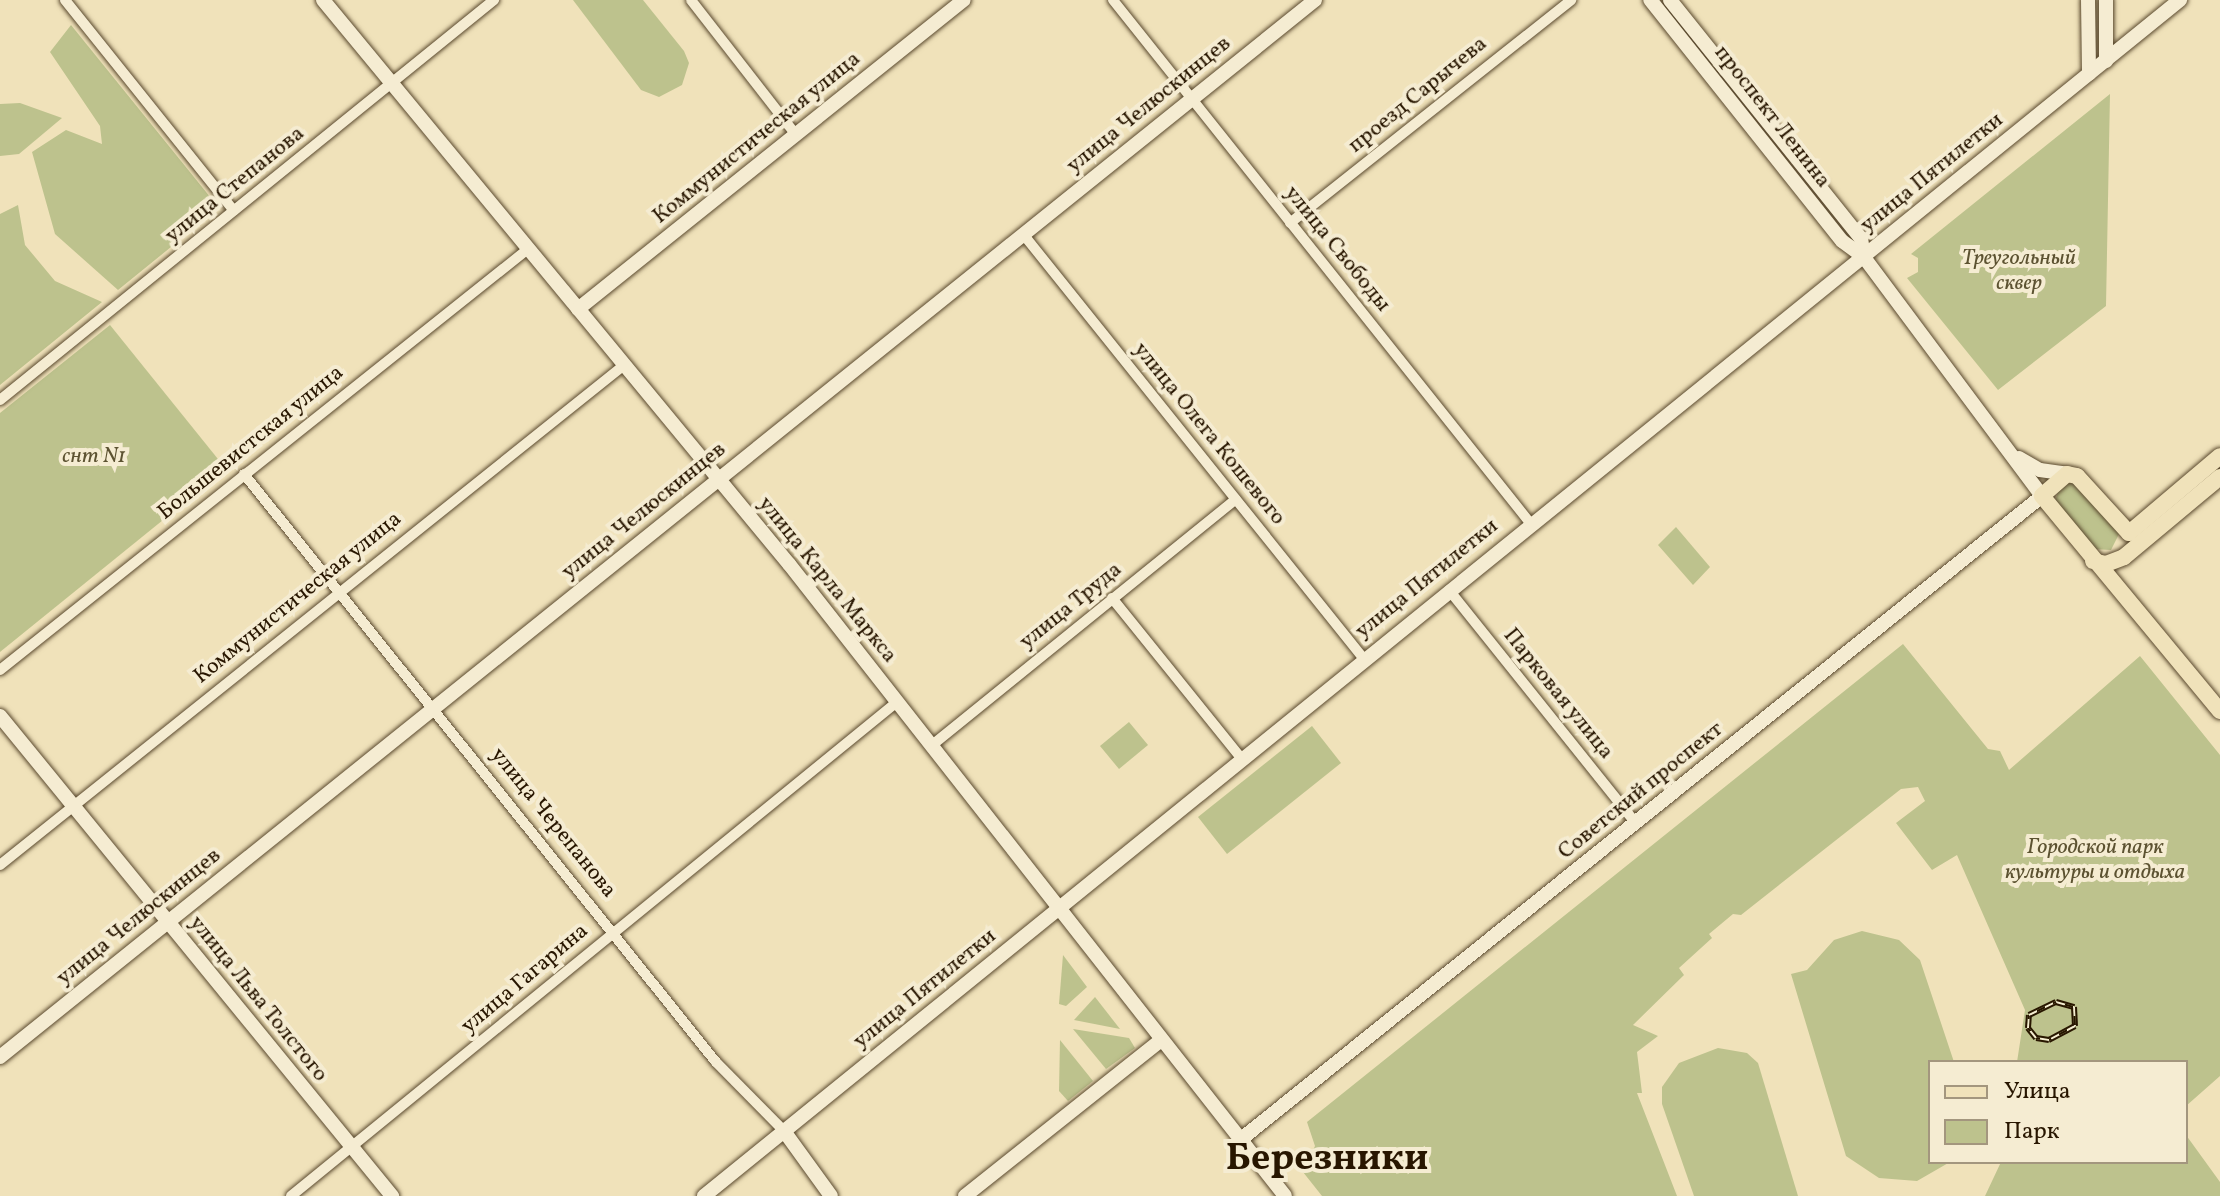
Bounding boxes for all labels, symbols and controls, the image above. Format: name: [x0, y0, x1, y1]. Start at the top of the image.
street label: улица Челюскинцев: [1062, 31, 1236, 179]
street label: проезд Сарычева: [1343, 31, 1493, 159]
street label: проспект Ленина: [1708, 40, 1836, 194]
street label: Коммунистическая улица: [648, 46, 866, 230]
street label: улица Пятилетки: [1855, 107, 2009, 239]
street label: улица Степанова: [160, 121, 310, 249]
street label: улица Свободы: [1278, 181, 1396, 317]
park label: Треугольный сквер: [1962, 245, 2076, 296]
street label: улица Олега Кошевого: [1127, 337, 1291, 531]
street label: Большевистская улица: [153, 360, 349, 526]
street label: улица Челюскинцев: [557, 437, 731, 585]
park label: снт N1: [62, 444, 126, 470]
street label: улица Карла Маркса: [752, 491, 902, 669]
street label: Коммунистическая улица: [189, 506, 407, 690]
street label: улица Пятилетки: [1350, 513, 1504, 645]
street label: улица Труда: [1014, 557, 1128, 655]
street label: Парковая улица: [1497, 623, 1619, 765]
street label: Советский проспект: [1553, 716, 1729, 866]
street label: улица Черепанова: [484, 743, 622, 903]
park label: Городской парк культуры и отдыха: [2005, 834, 2185, 886]
street label: улица Челюскинцев: [52, 843, 226, 991]
street label: улица Льва Толстого: [183, 910, 333, 1088]
street label: улица Гагарина: [456, 918, 594, 1040]
street label: улица Пятилетки: [848, 923, 1002, 1055]
legend: [1928, 1060, 2188, 1164]
text: Улица: [2004, 1075, 2071, 1109]
text: Парк: [2004, 1115, 2060, 1149]
district label: Березники: [1226, 1137, 1428, 1183]

